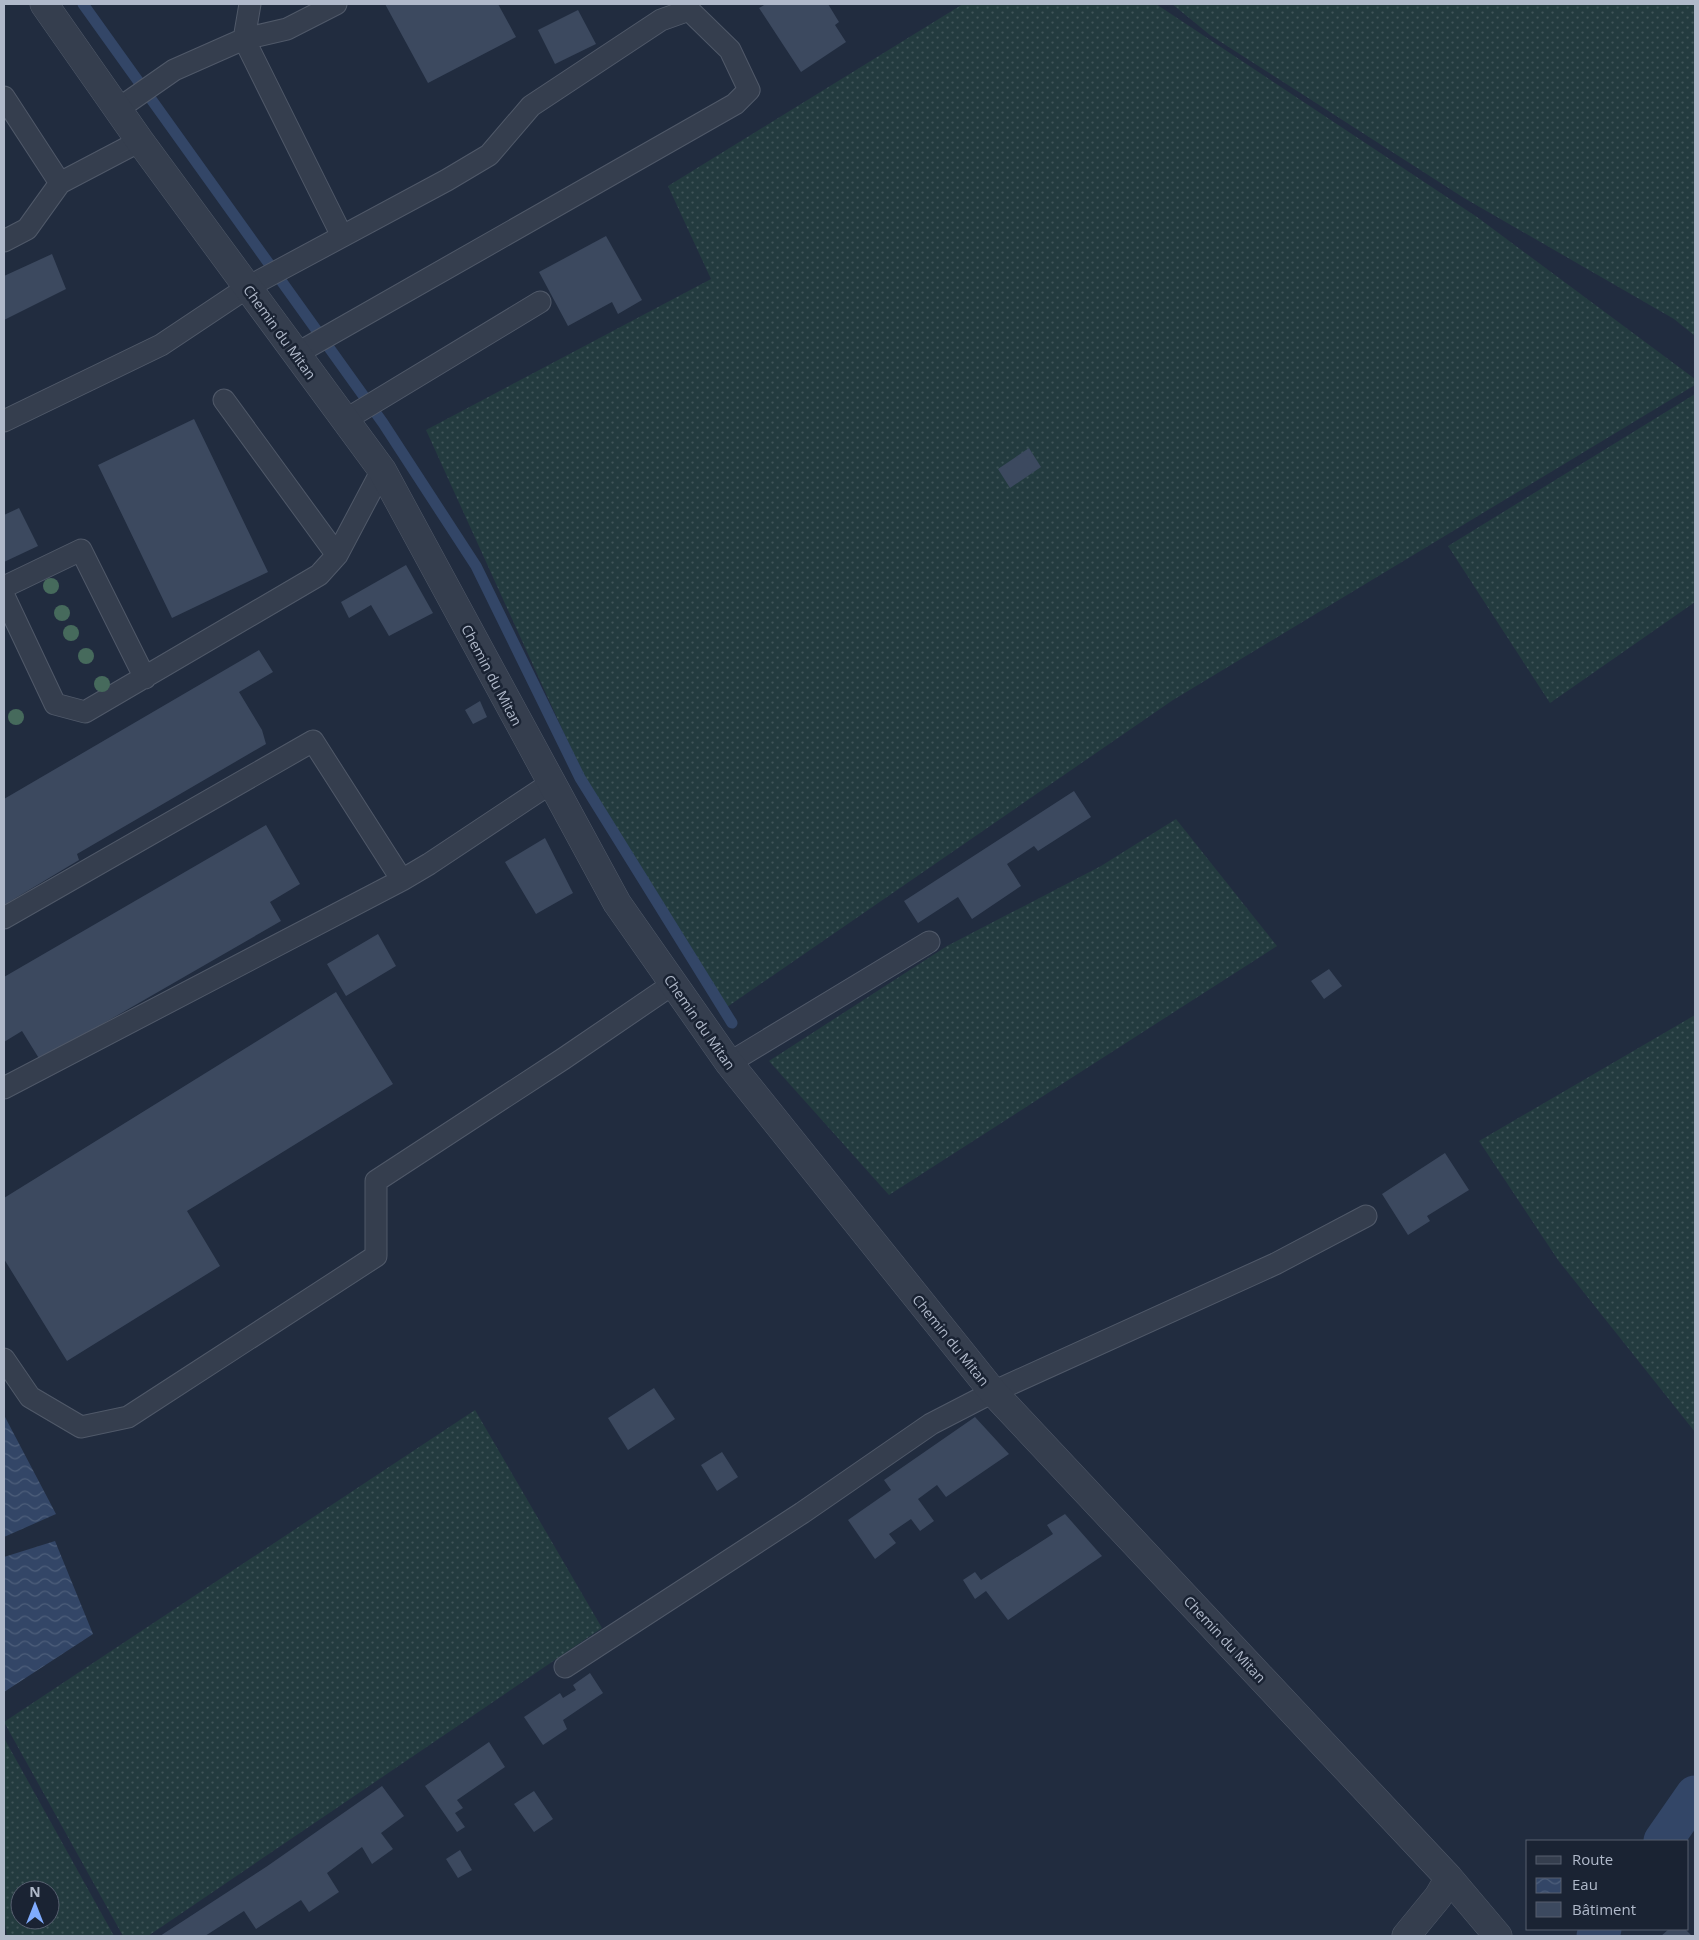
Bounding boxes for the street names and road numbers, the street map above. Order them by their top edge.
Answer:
street label: Chemin du Mitan [239,281,321,383]
street label: Chemin du Mitan [457,621,527,729]
street label: Chemin du Mitan [660,971,740,1073]
street label: Chemin du Mitan [908,1290,994,1390]
street label: Chemin du Mitan [1180,1591,1270,1687]

